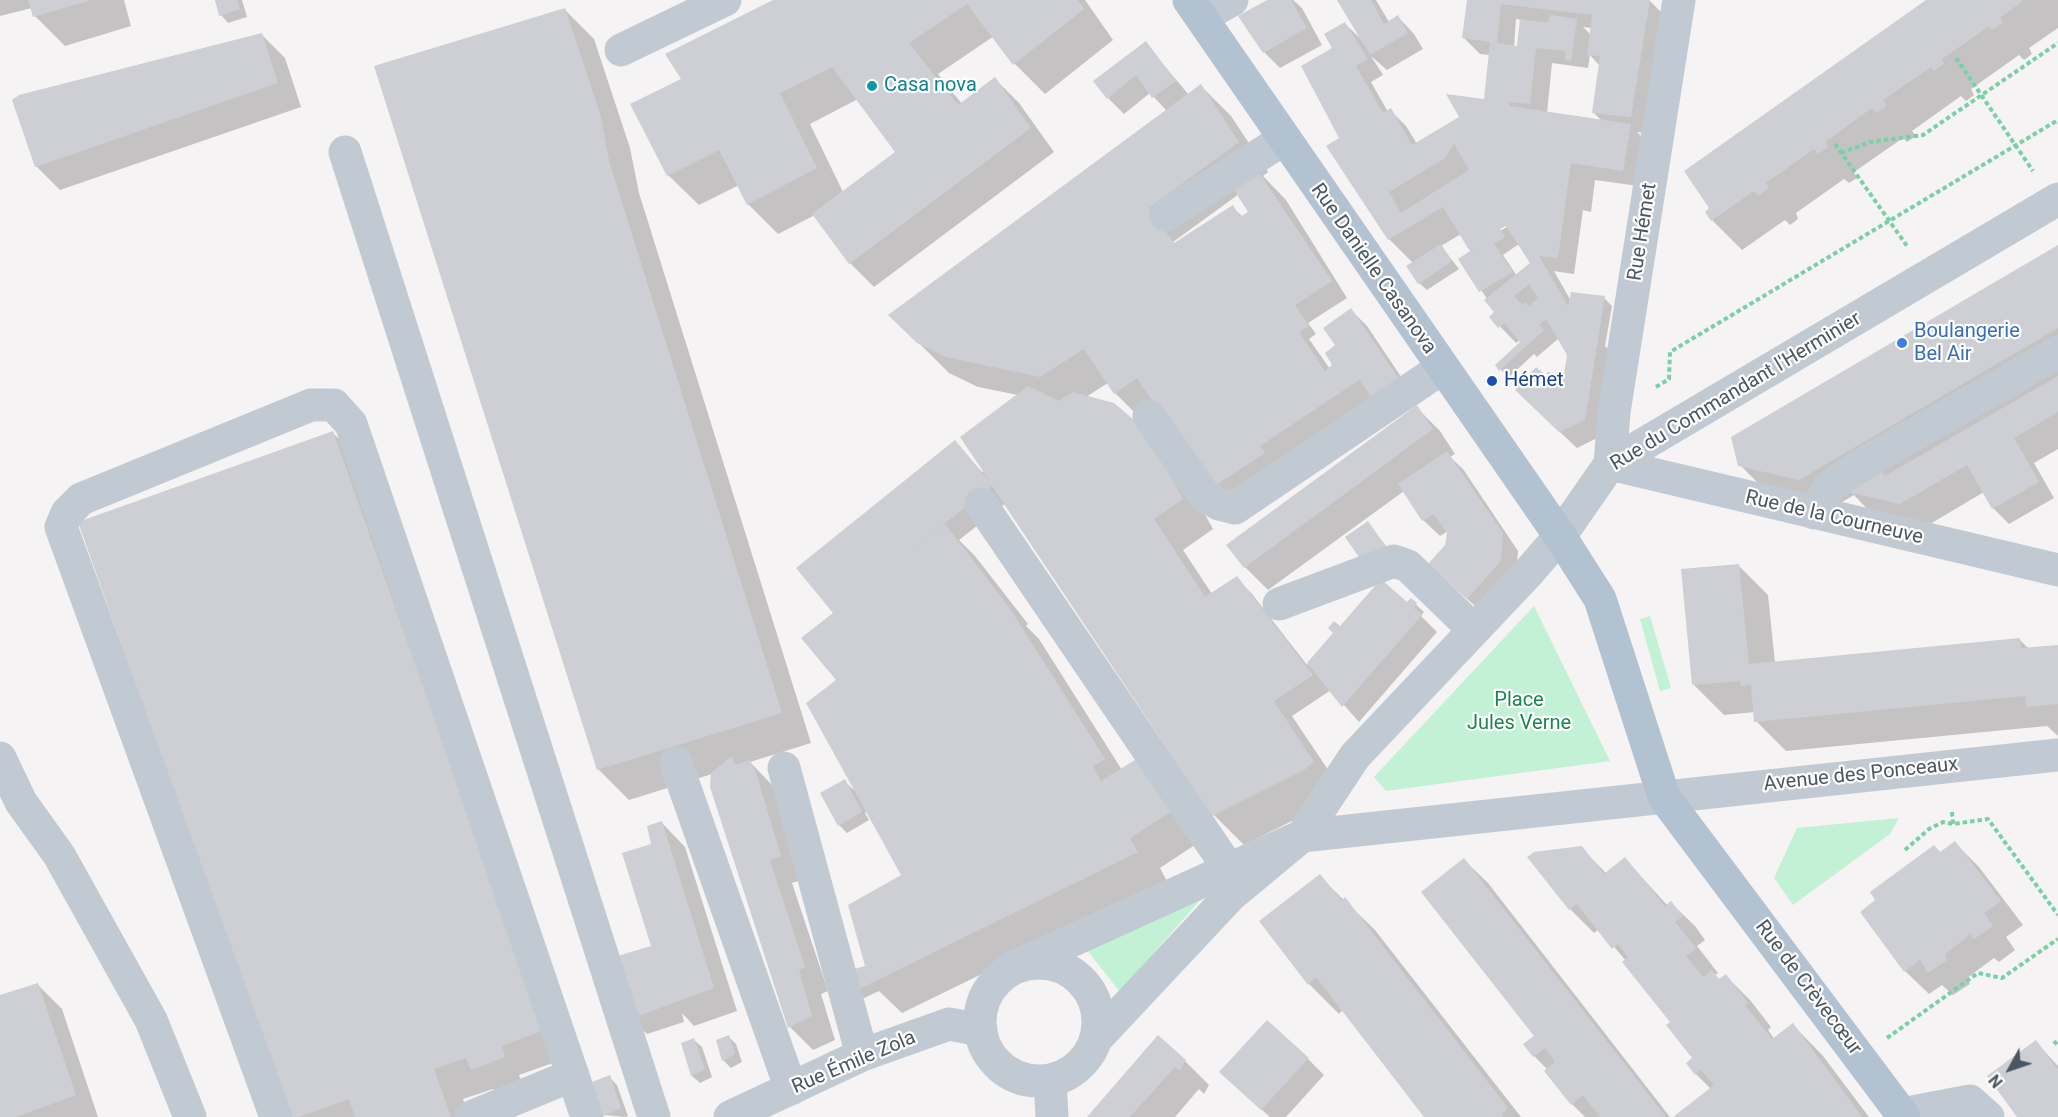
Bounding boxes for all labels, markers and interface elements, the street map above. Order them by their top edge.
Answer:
place label: Casa nova [884,74,977,98]
marker: Casa nova [865,79,879,93]
street label: Rue Danielle Casanova [1305,179,1441,359]
street label: Rue Hémet [1623,181,1663,283]
street label: Rue du Commandant l'Herminier [1606,308,1866,476]
place label: Boulangerie Bel Air [1914,320,2020,367]
marker: Boulangerie Bel Air [1895,336,1909,350]
place label: Hémet [1504,369,1564,393]
marker: Hémet [1485,374,1499,388]
street label: Rue de la Courneuve [1743,486,1925,550]
park label: Place Jules Verne [1467,689,1571,736]
street label: Avenue des Ponceaux [1763,753,1959,797]
street label: Rue de Crèvecœur [1750,916,1866,1060]
street label: Rue Émile Zola [789,1026,919,1100]
north arrow [1980,1039,2040,1099]
text: N [1985,1070,2007,1091]

